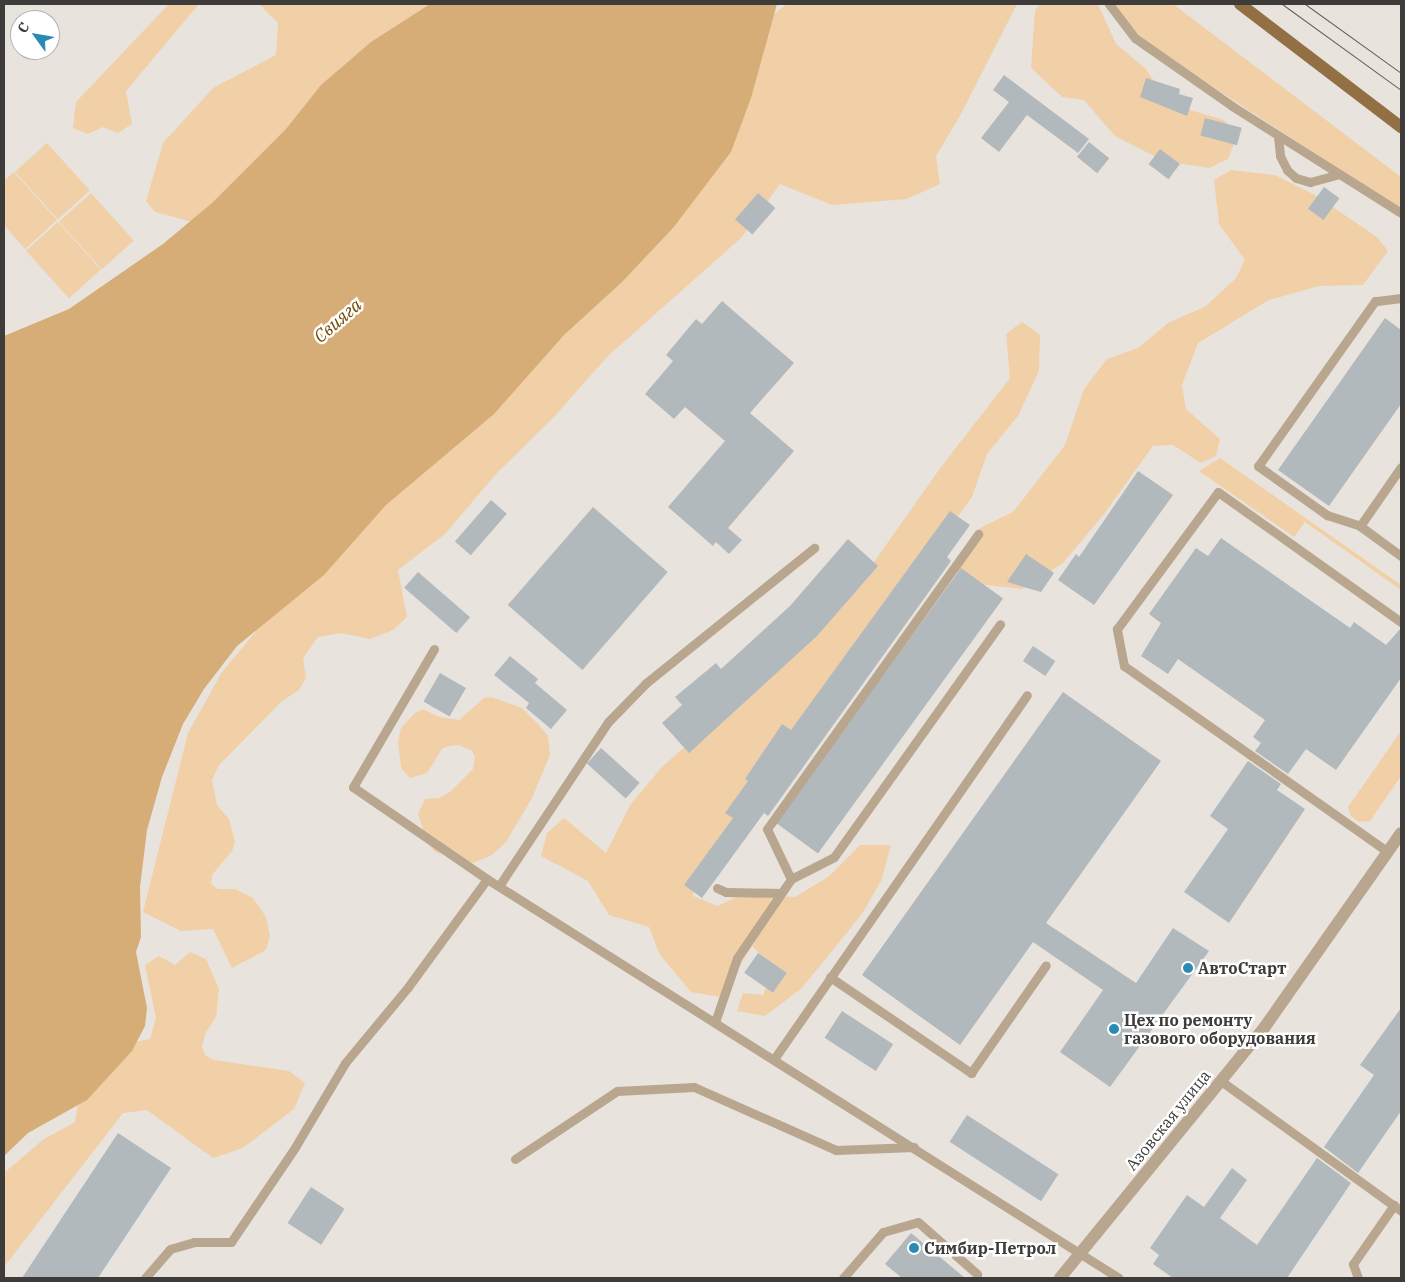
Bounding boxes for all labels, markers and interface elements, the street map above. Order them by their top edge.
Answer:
north arrow [10,10,60,60]
text: С [13,19,33,36]
water label: Свияга [310,294,366,348]
place label: АвтоСтарт [1198,958,1287,978]
marker: АвтоСтарт [1182,962,1194,974]
place label: Цех по ремонту газового оборудования [1124,1010,1316,1048]
marker: Цех по ремонту газового оборудования [1108,1023,1120,1035]
street label: Азовская улица [1122,1066,1214,1174]
place label: Симбир-Петрол [924,1238,1056,1258]
marker: Симбир-Петрол [908,1242,920,1254]

